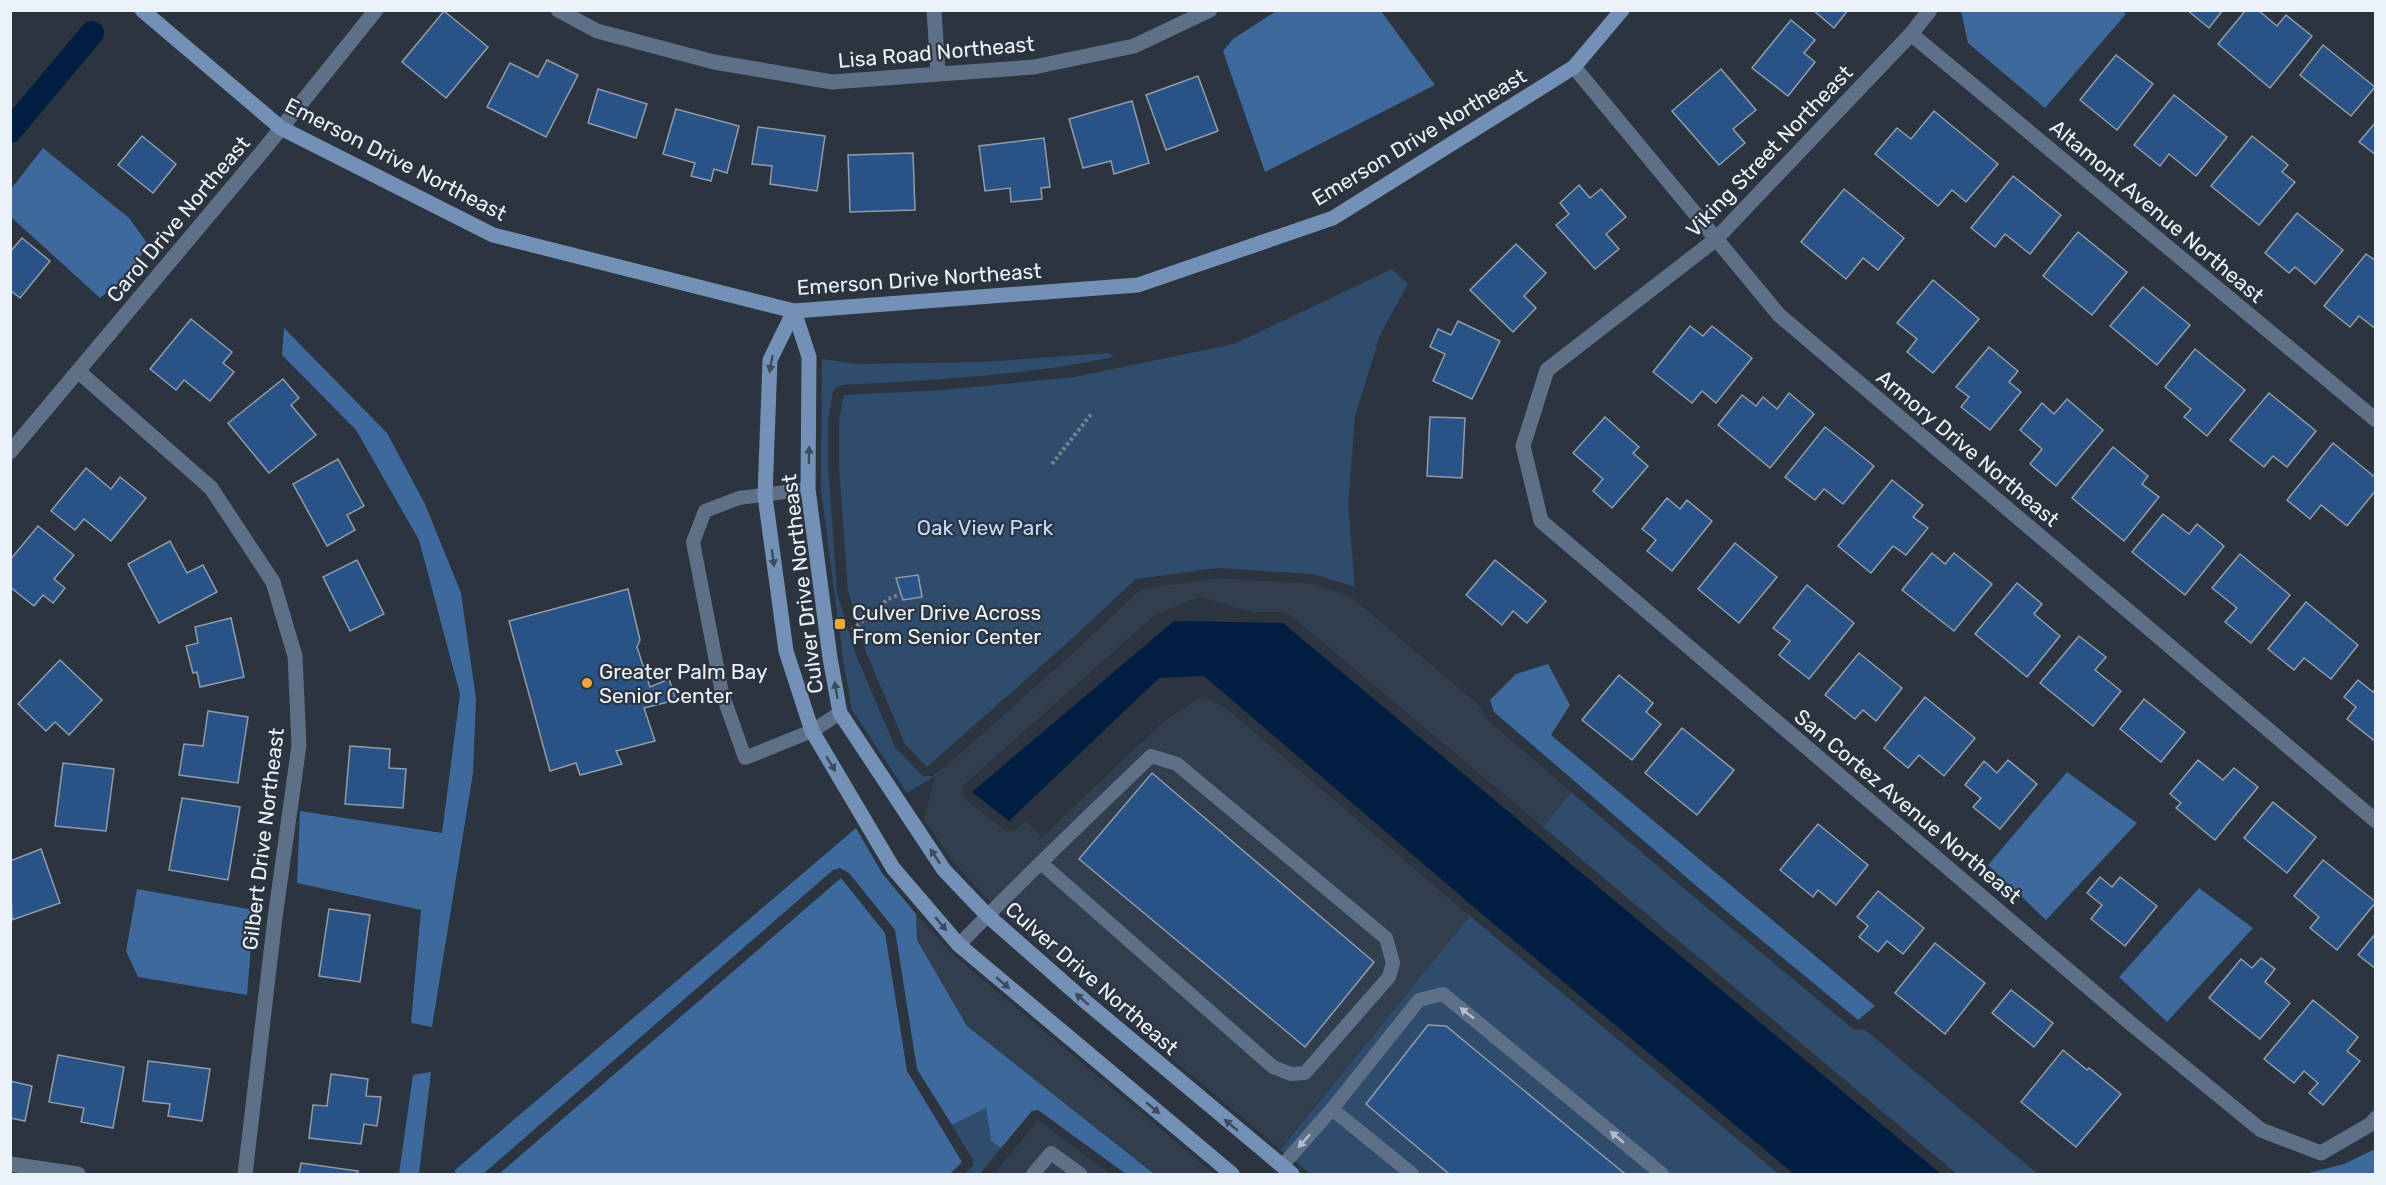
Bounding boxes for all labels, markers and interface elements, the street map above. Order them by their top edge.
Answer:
street label: Lisa Road Northeast [837,31,1035,73]
street label: Viking Street Northeast [1681,60,1857,242]
street label: Emerson Drive Northeast [1307,63,1531,211]
street label: Emerson Drive Northeast [281,92,511,226]
street label: Altamont Avenue Northeast [2045,114,2269,308]
street label: Carol Drive Northeast [101,131,255,307]
street label: Emerson Drive Northeast [796,258,1042,300]
one-way arrow [766,355,775,374]
street label: Armory Drive Northeast [1872,364,2064,532]
one-way arrow [804,445,813,464]
street label: Culver Drive Northeast [776,473,828,695]
park label: Oak View Park [917,515,1053,540]
one-way arrow [769,549,778,568]
place label: Culver Drive Across From Senior Center [852,600,1041,649]
marker: Culver Drive Across From Senior Center [833,617,847,631]
place label: Greater Palm Bay Senior Center [599,659,768,708]
marker: Greater Palm Bay Senior Center [580,676,594,690]
one-way arrow [831,680,840,699]
street label: San Cortez Avenue Northeast [1790,704,2026,908]
street label: Gilbert Drive Northeast [237,726,289,952]
one-way arrow [826,756,837,772]
one-way arrow [929,848,941,864]
street label: Culver Drive Northeast [1000,896,1184,1060]
one-way arrow [934,916,947,931]
one-way arrow [995,976,1010,989]
one-way arrow [1075,993,1090,1006]
one-way arrow [1459,1006,1475,1019]
one-way arrow [1145,1102,1161,1115]
one-way arrow [1223,1118,1239,1131]
one-way arrow [1610,1131,1625,1144]
one-way arrow [1297,1133,1311,1148]

